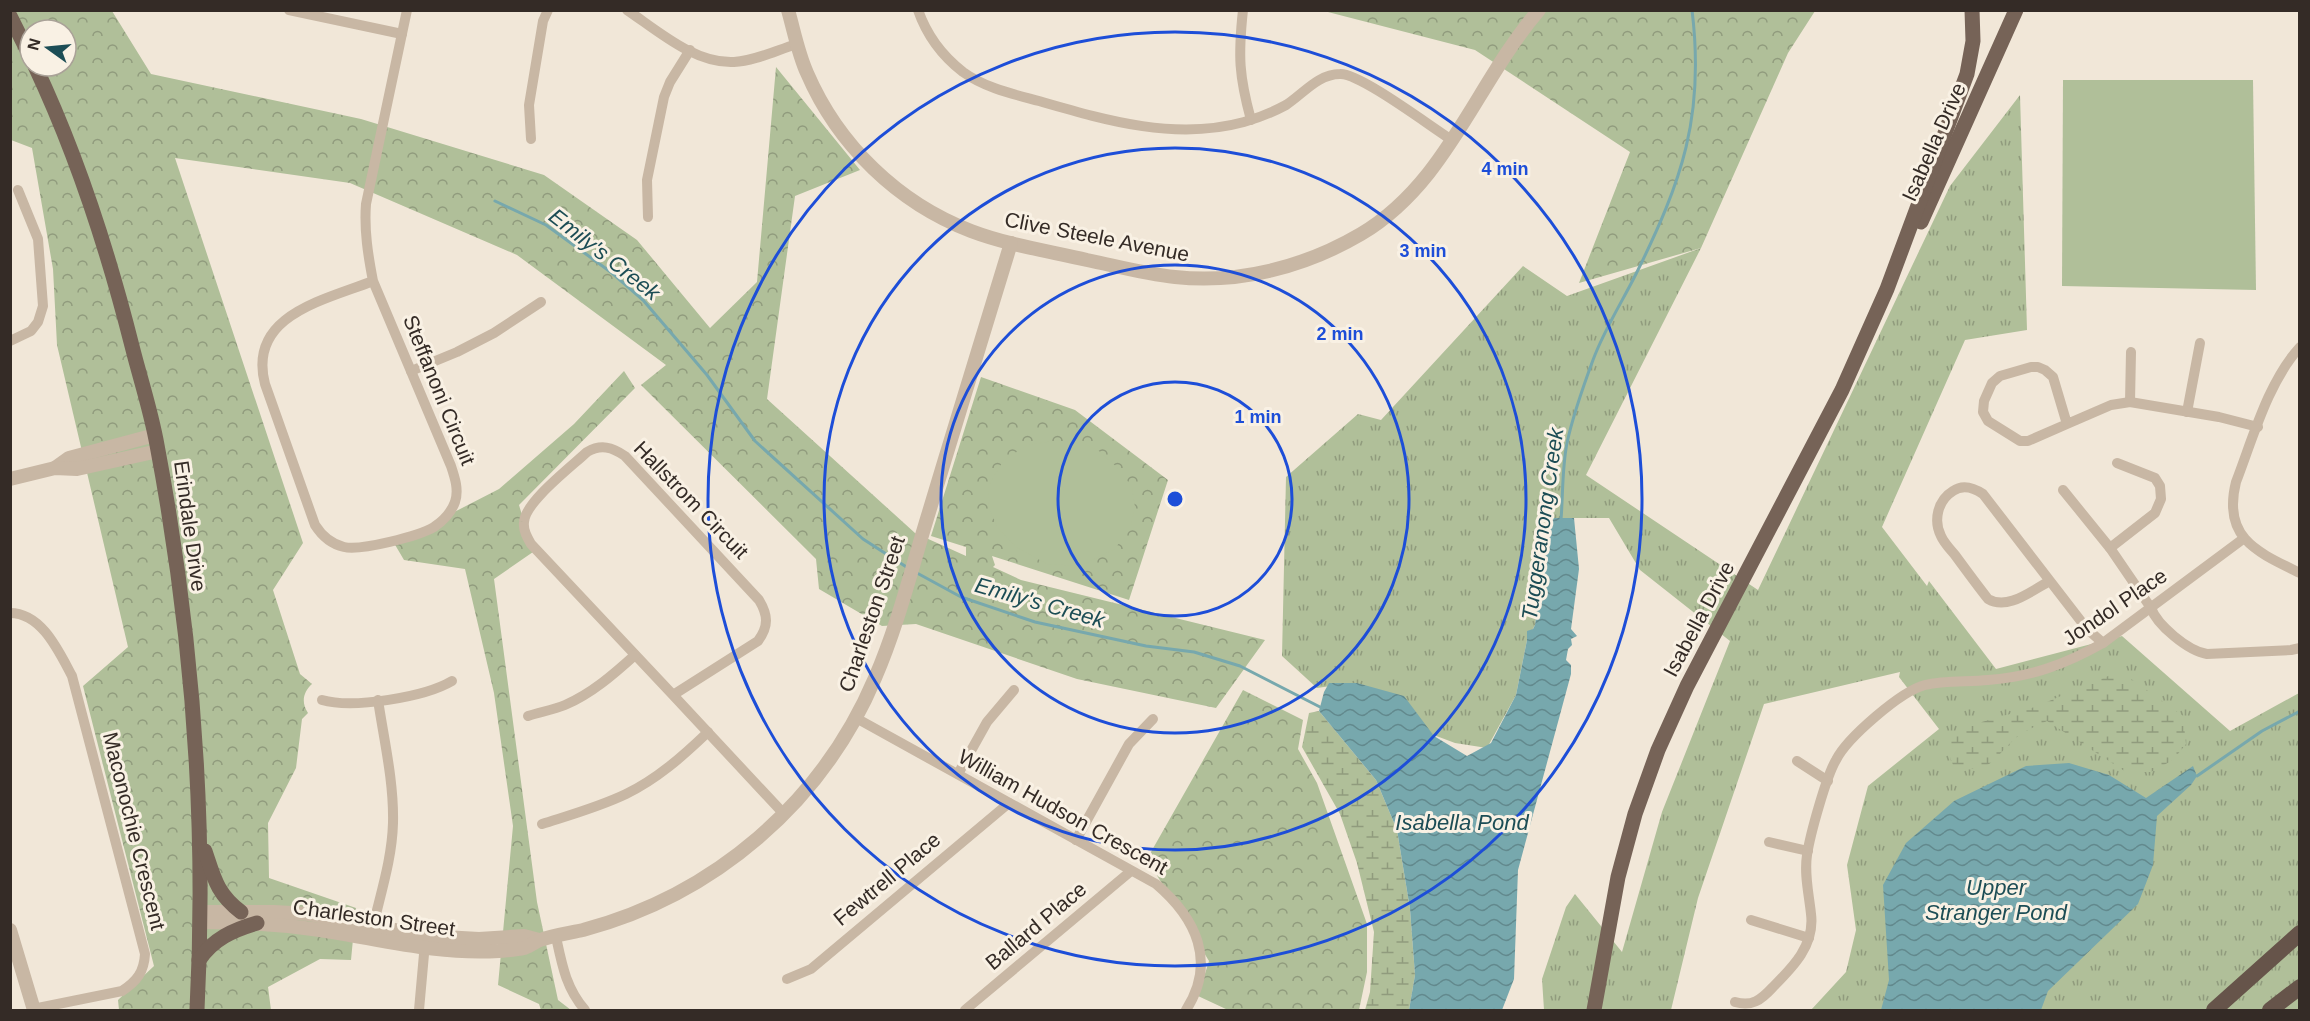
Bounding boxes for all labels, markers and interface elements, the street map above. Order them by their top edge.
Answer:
north arrow [18,18,78,78]
text: N [24,36,44,52]
street label: Isabella Drive [1897,79,1970,205]
text: 4 min [1481,159,1529,179]
water label: Emily's Creek [544,203,666,306]
street label: Clive Steele Avenue [1003,207,1191,266]
text: 3 min [1399,241,1447,261]
street label: Steffanoni Circuit [399,312,480,468]
text: 2 min [1316,324,1364,344]
text: 1 min [1234,407,1282,427]
water label: Tuggeranong Creek [1517,425,1569,622]
street label: Hallstrom Circuit [630,436,753,563]
street label: Erindale Drive [170,459,211,593]
centre of rings [1165,489,1185,509]
street label: Charleston Street [834,533,909,695]
street label: Isabella Drive [1659,557,1739,680]
street label: Jondol Place [2058,563,2171,650]
water label: Emily's Creek [972,572,1109,633]
street label: Maconochie Crescent [99,730,170,932]
street label: William Hudson Crescent [955,744,1172,879]
water label: Isabella Pond [1395,810,1529,835]
street label: Fewtrell Place [829,827,945,930]
water label: Upper Stranger Pond [1925,875,2068,925]
street label: Ballard Place [981,877,1090,974]
street label: Charleston Street [292,895,457,940]

